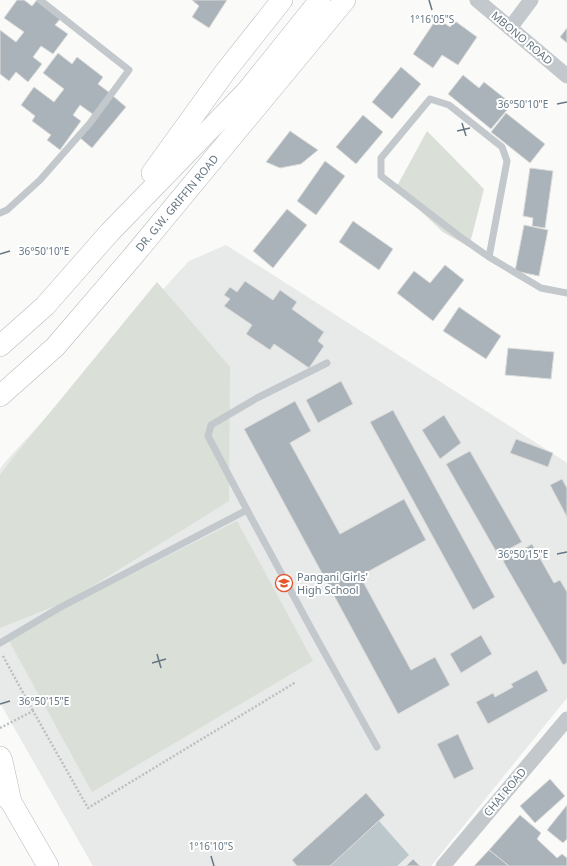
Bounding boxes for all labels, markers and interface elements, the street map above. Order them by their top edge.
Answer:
street label: MBONO ROAD [488,8,556,68]
text: 1°16'05"S [410,12,455,26]
text: 36°50'10"E [498,97,548,111]
street label: DR. G.W. GRIFFIN ROAD [132,151,221,254]
text: 36°50'10"E [19,244,69,258]
text: 36°50'15"E [498,547,548,561]
place label: Pangani Girls' High School [297,569,368,597]
school or university icon: Pangani Girls' High School [274,573,294,593]
text: 36°50'15"E [19,694,69,708]
street label: CHAI ROAD [480,764,529,819]
text: 1°16'10"S [189,839,234,853]

